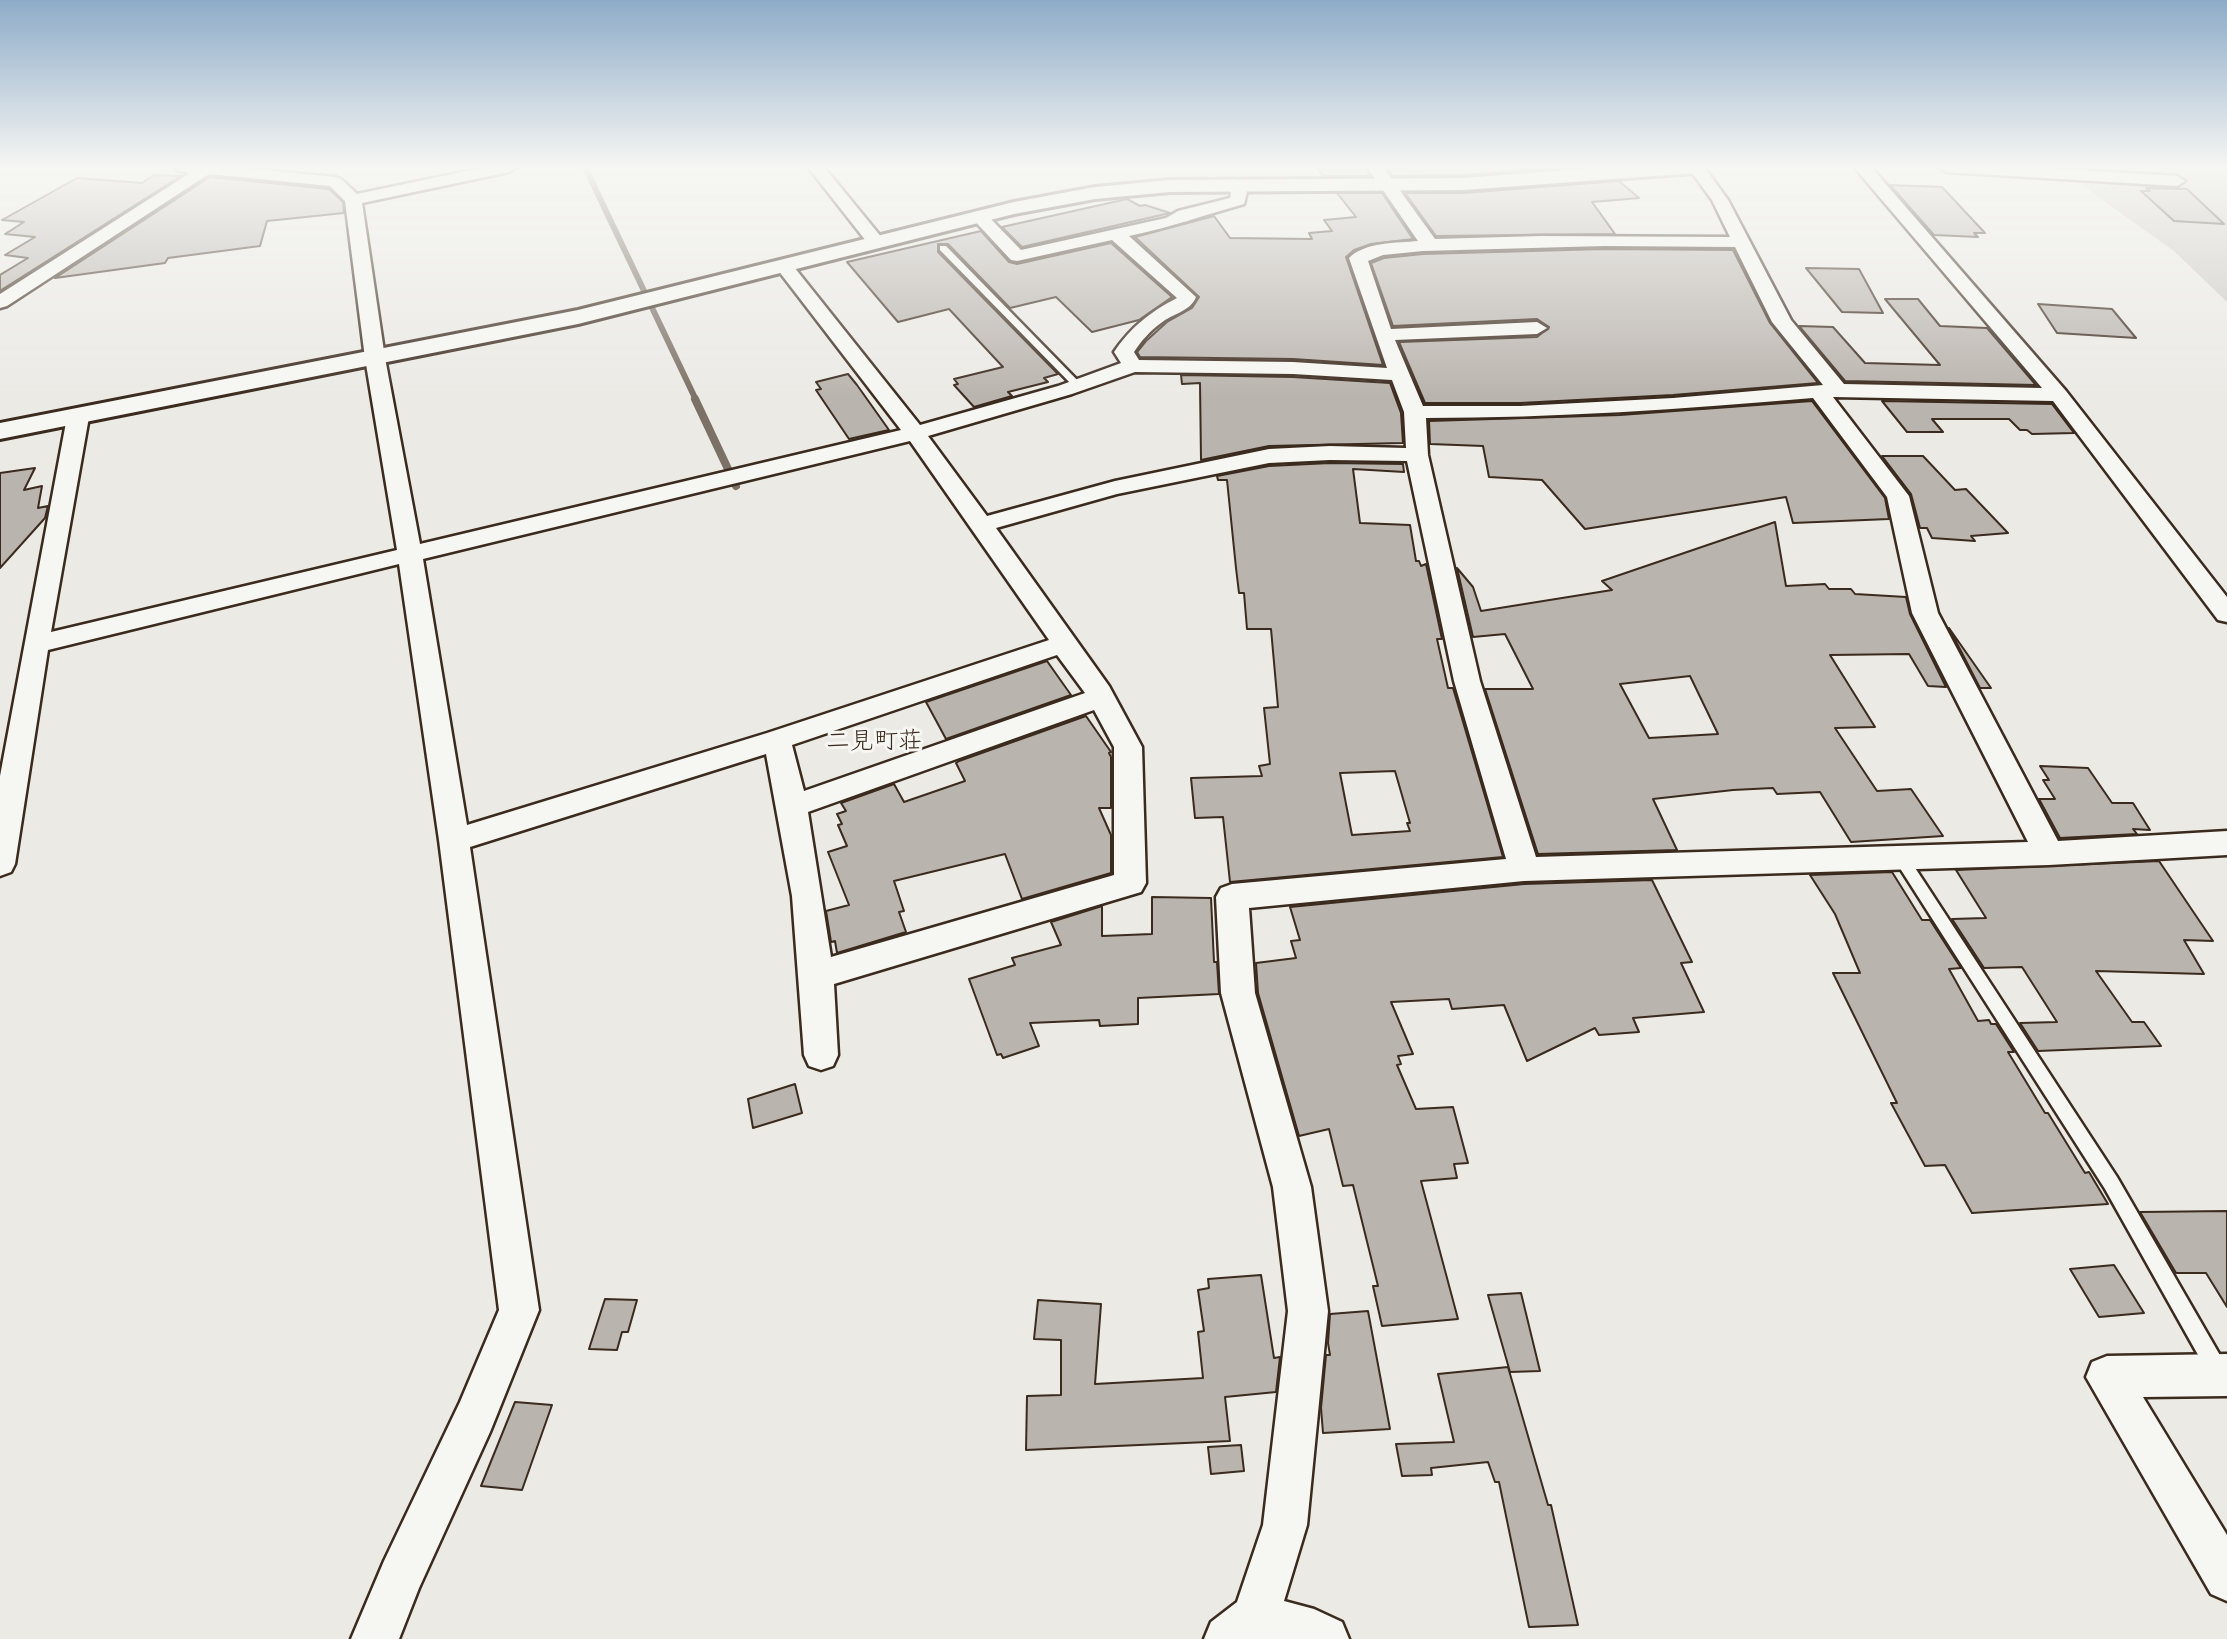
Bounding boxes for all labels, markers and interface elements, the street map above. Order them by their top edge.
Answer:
district label: 二見町荘 [826,730,922,758]

